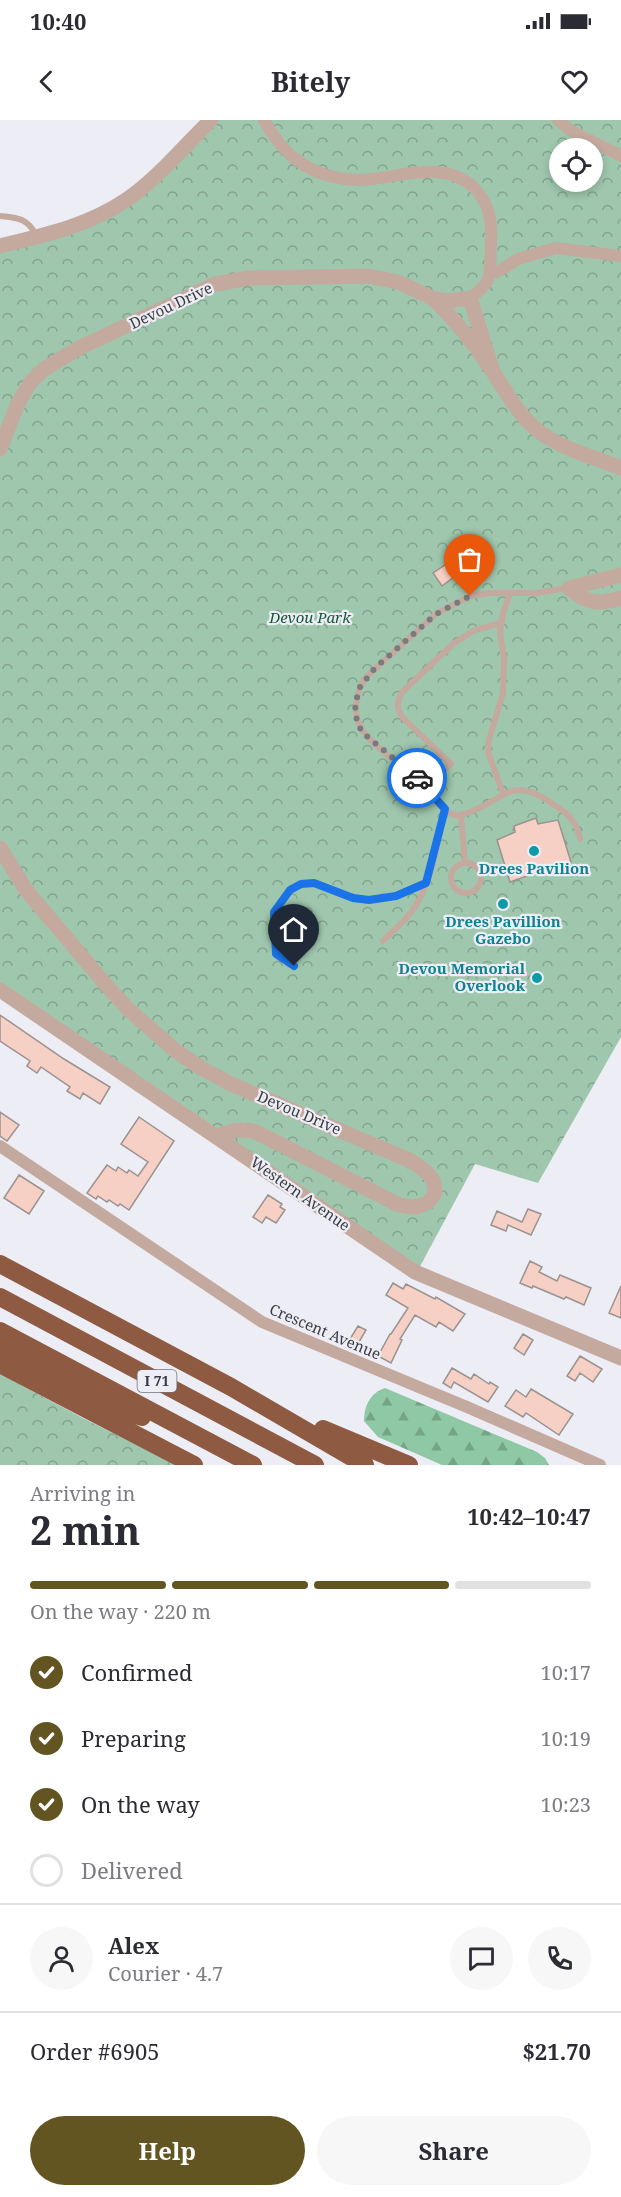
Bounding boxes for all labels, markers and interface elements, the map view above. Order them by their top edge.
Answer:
text: 10:40 [30,6,86,36]
text: Bitely [271,63,350,100]
icon: back [30,65,63,98]
icon: heart [558,65,591,98]
map controls [549,138,603,192]
button: locate [549,138,603,192]
street label: Devou Drive [126,277,215,333]
pin [444,534,495,596]
icon: bag [453,543,486,576]
park label: Devou Park [268,607,351,627]
courier [387,748,447,808]
icon: car [401,762,434,795]
marker: Drees Pavilion [527,844,541,858]
place label: Drees Pavilion [479,858,589,878]
marker: Drees Pavillion Gazebo [496,897,510,911]
pin [268,904,319,966]
place label: Drees Pavillion Gazebo [445,911,561,948]
icon: home [277,913,310,946]
place label: Devou Memorial Overlook [398,958,526,995]
marker: Devou Memorial Overlook [530,971,544,985]
street label: Devou Drive [254,1085,344,1139]
street label: Western Avenue [247,1151,354,1235]
street label: Crescent Avenue [267,1299,384,1364]
road number: I 71 [138,1370,176,1392]
text: Arriving in [30,1480,135,1507]
text: 10:42–10:47 [467,1501,591,1531]
text: 2 min [30,1503,140,1556]
text: On the way · 220 m [30,1598,211,1625]
icon: check [30,1656,63,1689]
text: Confirmed [81,1657,192,1687]
text: 10:17 [541,1659,591,1686]
icon: check [30,1722,63,1755]
text: Preparing [81,1723,186,1753]
text: 10:19 [541,1725,591,1752]
icon: check [30,1788,63,1821]
text: On the way [81,1789,200,1819]
text: 10:23 [541,1791,591,1818]
text: Delivered [81,1855,183,1885]
button: person [30,1927,93,1990]
button: chat [450,1927,513,1990]
button: phone [528,1927,591,1990]
text: Alex [108,1930,159,1960]
text: Courier · 4.7 [108,1960,223,1987]
text: Order #6905 [30,2036,160,2066]
text: $21.70 [522,2036,591,2066]
button: Help [30,2116,305,2185]
button: Share [317,2116,591,2185]

